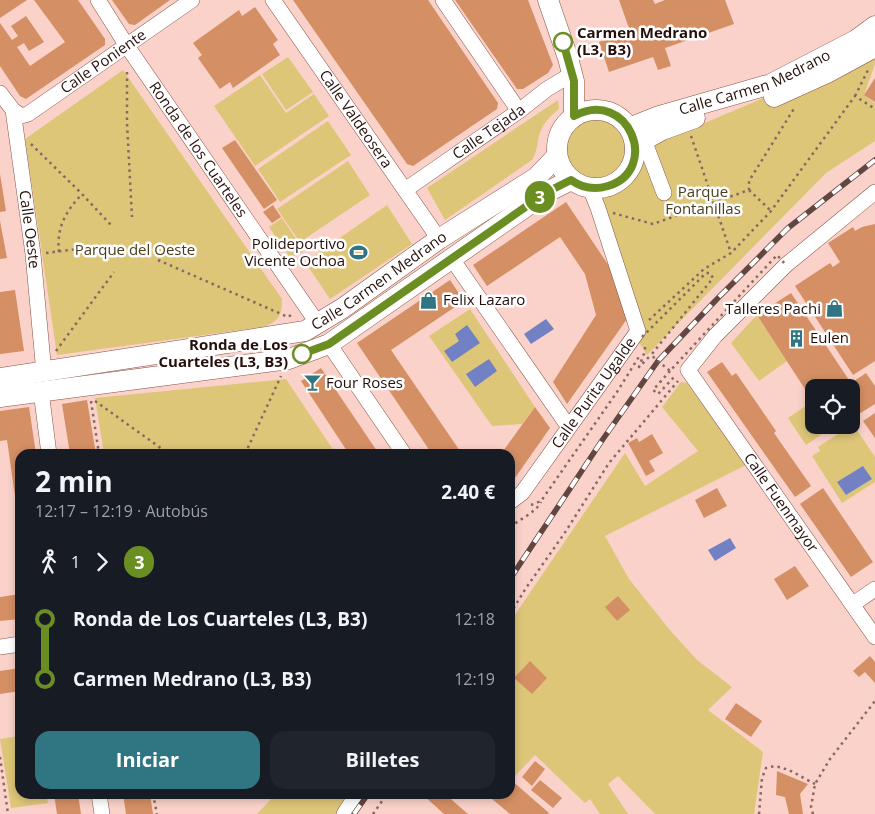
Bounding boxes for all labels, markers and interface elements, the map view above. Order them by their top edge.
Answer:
place label: Carmen Medrano (L3, B3) [577,22,707,59]
street label: Calle Poniente [56,24,150,98]
marker: Carmen Medrano (L3, B3) [553,32,573,52]
street label: Calle Carmen Medrano [676,44,833,119]
street label: Calle Valdeosera [315,65,398,172]
street label: Ronda de los Cuarteles [145,77,253,221]
street label: Calle Tejada [448,99,529,163]
line badge: 3 [524,181,556,213]
park label: Parque Fontanillas [665,181,741,218]
text: 3 [535,185,545,209]
street label: Calle Oeste [15,189,45,269]
street label: Calle Carmen Medrano [307,226,450,334]
place label: Polideportivo Vicente Ochoa [244,233,345,270]
park label: Parque del Oeste [75,239,195,259]
sports icon: Polideportivo Vicente Ochoa [349,243,369,263]
place label: Felix Lazaro [443,289,525,309]
shop icon: Felix Lazaro [419,290,439,310]
place label: Talleres Pachi [725,298,821,318]
shop icon: Talleres Pachi [825,299,845,319]
place label: Eulen [810,327,849,347]
building icon: Eulen [786,328,806,348]
street label: Calle Purita Ugalde [546,333,639,452]
place label: Ronda de Los Cuarteles (L3, B3) [159,334,288,371]
marker: Ronda de Los Cuarteles (L3, B3) [292,344,312,364]
place label: Four Roses [326,372,403,392]
bar icon: Four Roses [302,373,322,393]
map controls [805,379,860,434]
button: locate [805,379,860,434]
street label: Calle Fuenmayor [740,448,824,556]
text: 2 min [35,462,113,500]
text: 2.40 € [441,479,495,505]
text: 12:17 – 12:19 · Autobús [35,500,208,522]
icon: walk [35,548,63,576]
icon: forward [88,548,116,576]
text: 3 [134,550,144,574]
text: 1 [71,551,80,573]
text: Ronda de Los Cuarteles (L3, B3) [73,606,367,632]
text: 12:18 [454,608,495,630]
text: Carmen Medrano (L3, B3) [73,666,311,692]
text: 12:19 [454,668,495,690]
button: Iniciar [35,731,260,789]
button: Billetes [270,731,495,789]

